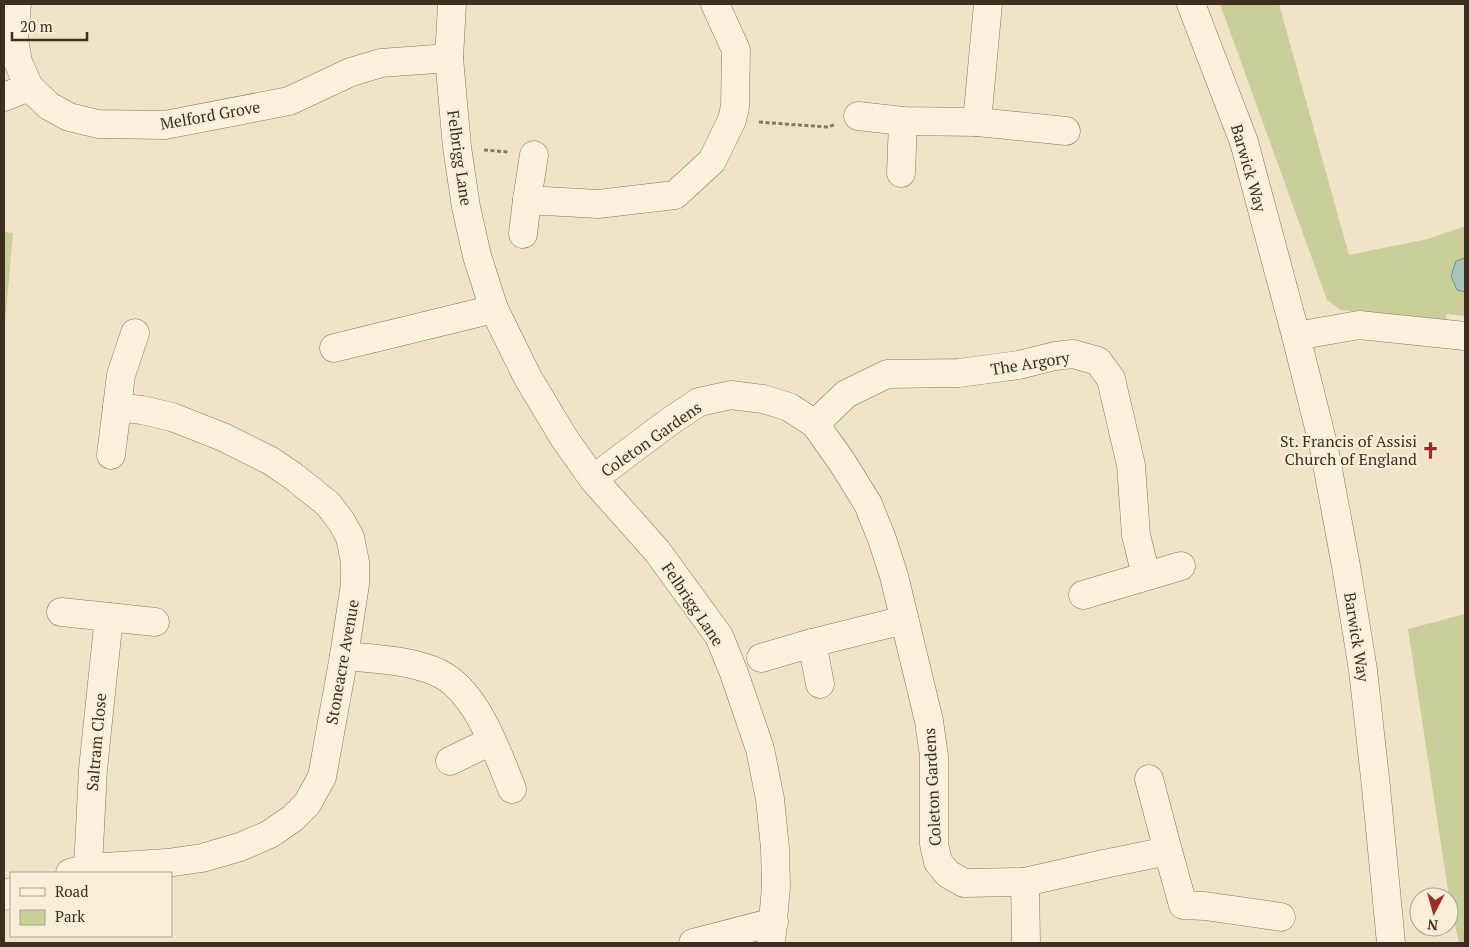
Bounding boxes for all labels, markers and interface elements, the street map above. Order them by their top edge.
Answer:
scale bar [12,10,88,42]
text: 20 m [20,16,53,36]
street label: Melford Grove [158,95,262,135]
street label: Felbrigg Lane [442,109,478,207]
street label: Barwick Way [1226,122,1272,215]
street label: The Argory [989,346,1072,380]
street label: Coleton Gardens [596,396,706,482]
place label: St. Francis of Assisi Church of England [1280,430,1417,470]
church icon: St. Francis of Assisi Church of England [1421,440,1441,460]
street label: Felbrigg Lane [657,558,729,650]
street label: Barwick Way [1339,591,1375,684]
street label: Stoneacre Avenue [320,598,364,726]
street label: Saltram Close [81,692,111,792]
street label: Coleton Gardens [918,727,946,847]
legend [10,872,172,937]
text: Road [55,881,88,901]
north arrow [1409,887,1459,937]
text: Park [55,906,85,926]
text: N [1426,915,1439,935]

